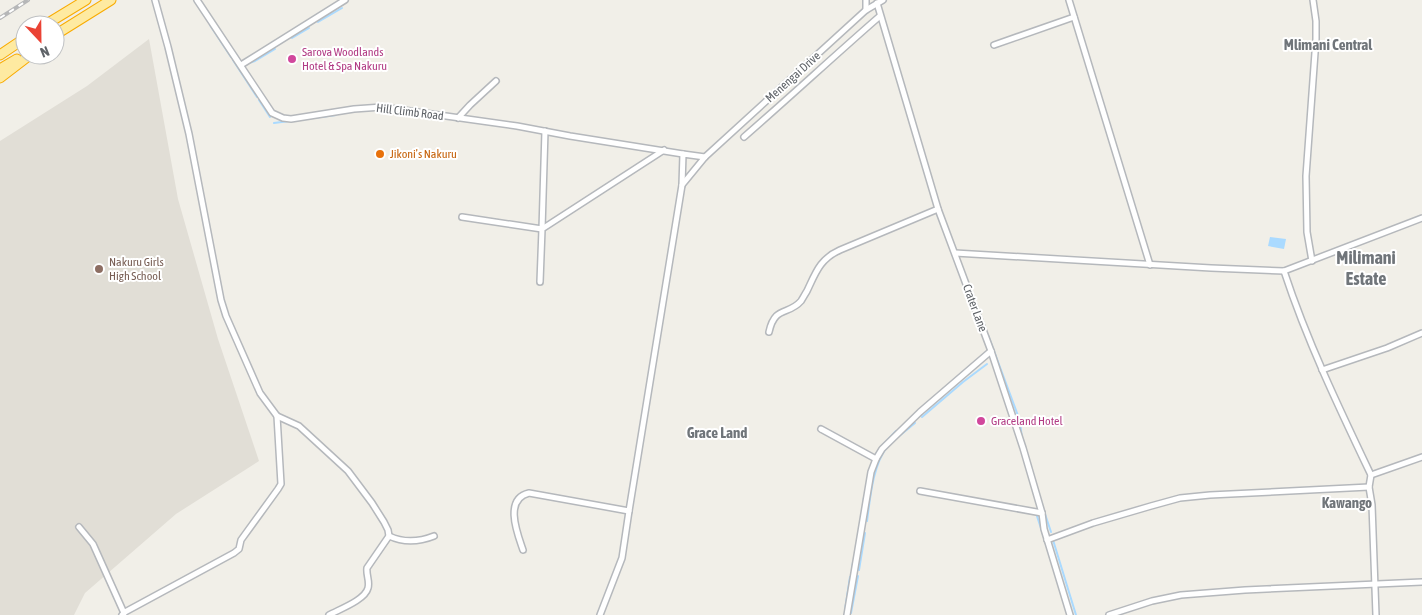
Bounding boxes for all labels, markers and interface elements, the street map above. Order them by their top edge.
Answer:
north arrow [15,15,65,65]
district label: Mlimani Central [1284,36,1373,53]
text: N [38,43,52,61]
place label: Sarova Woodlands Hotel & Spa Nakuru [302,45,387,73]
street label: Menengai Drive [763,49,823,105]
marker: Sarova Woodlands Hotel & Spa Nakuru [286,53,298,65]
street label: Hill Climb Road [375,101,445,123]
place label: Jikoni’s Nakuru [390,147,457,161]
marker: Jikoni’s Nakuru [374,148,386,160]
district label: Milimani Estate [1336,247,1396,289]
place label: Nakuru Girls High School [109,255,164,283]
marker: Nakuru Girls High School [93,263,105,275]
street label: Crater Lane [960,282,990,334]
place label: Graceland Hotel [991,414,1063,428]
marker: Graceland Hotel [975,415,987,427]
district label: Grace Land [687,424,747,441]
district label: Kawango [1322,494,1372,511]

